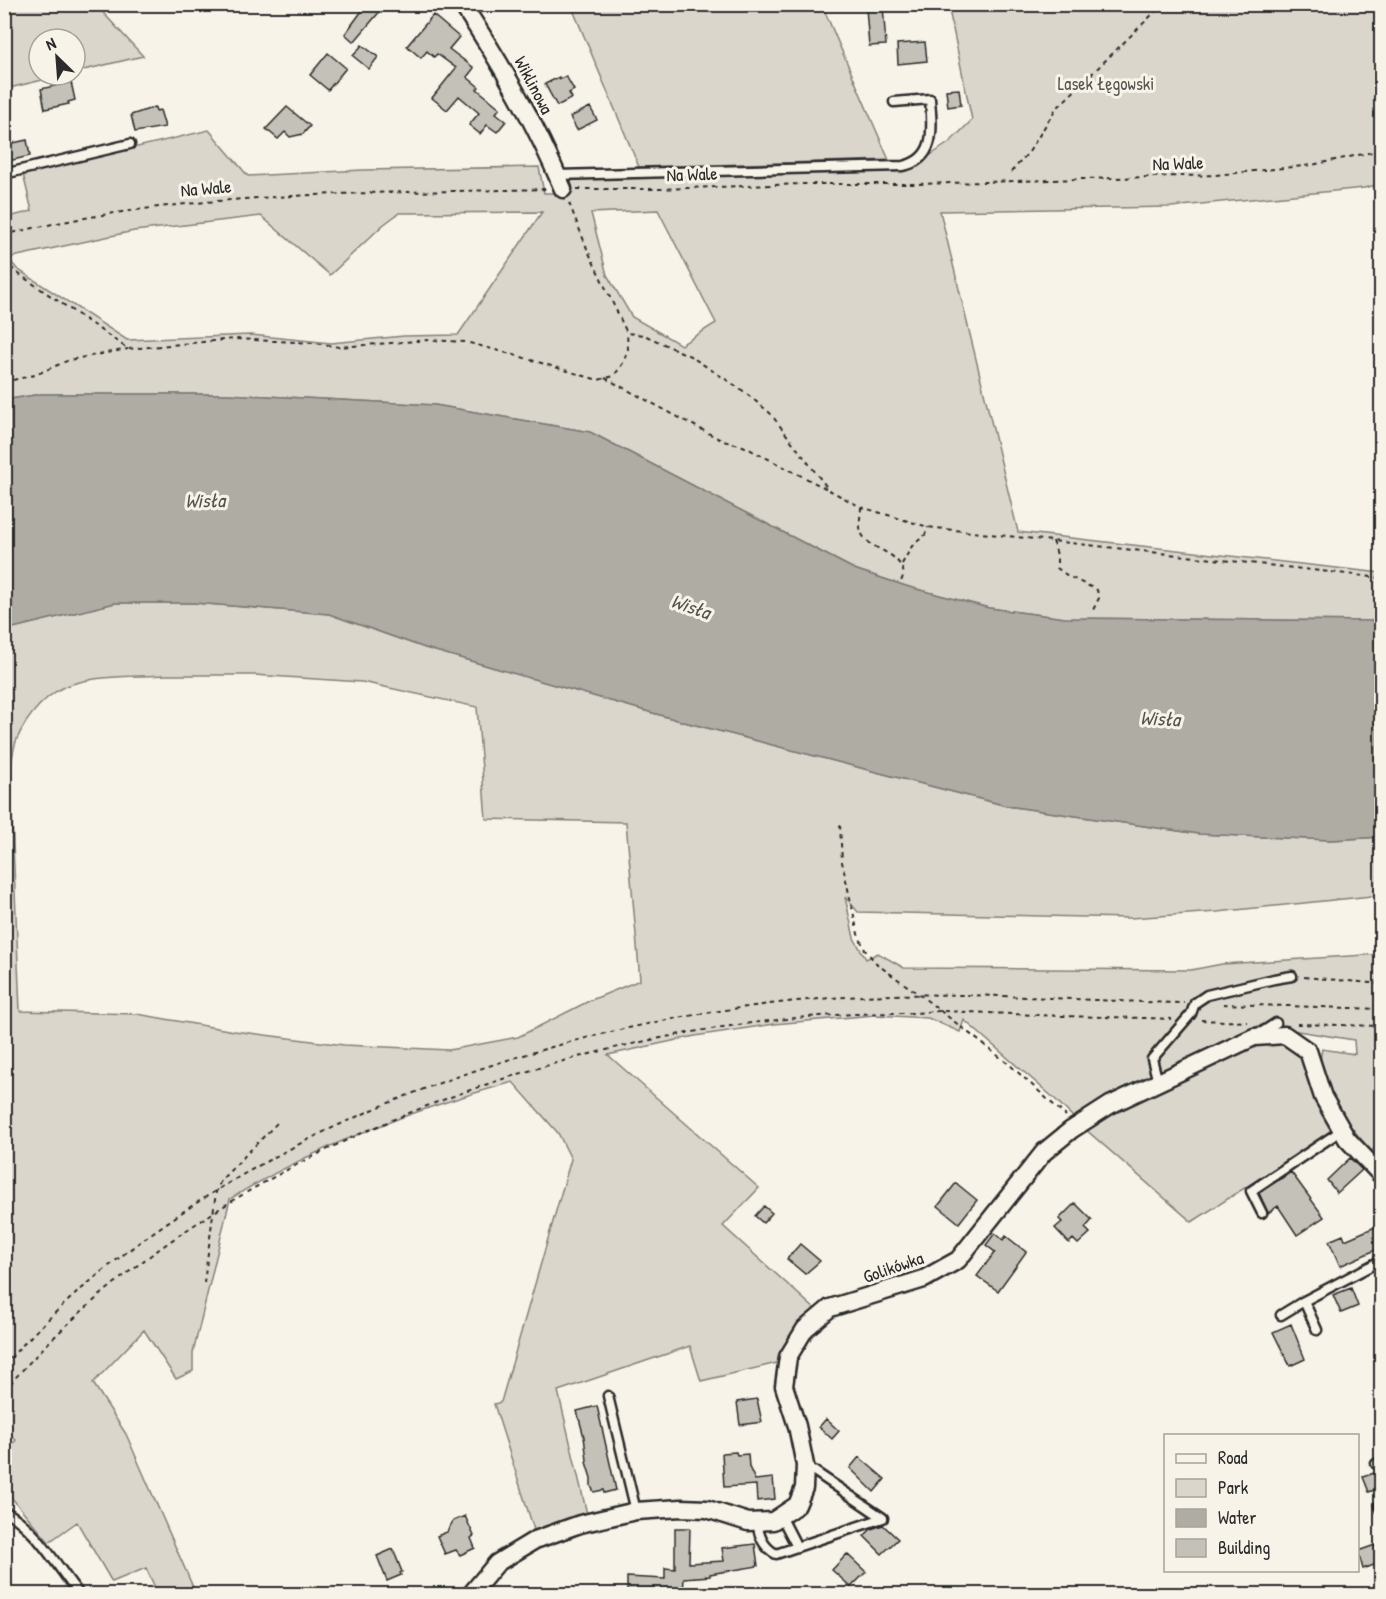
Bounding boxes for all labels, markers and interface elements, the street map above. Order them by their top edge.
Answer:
north arrow [27,27,87,87]
text: N [42,31,60,55]
street label: Wiklinowa [508,52,560,118]
park label: Lasek Łęgowski [1058,71,1154,96]
street label: Na Wale [1152,150,1204,176]
street label: Na Wale [666,161,718,187]
street label: Na Wale [180,173,232,203]
water label: Wisła [185,486,227,514]
water label: Wisła [668,587,716,626]
water label: Wisła [1139,703,1183,733]
street label: Golikówka [859,1245,927,1289]
legend [1164,1434,1359,1572]
text: Road [1218,1445,1248,1470]
text: Park [1218,1475,1249,1500]
text: Water [1218,1505,1256,1530]
text: Building [1218,1535,1270,1560]

